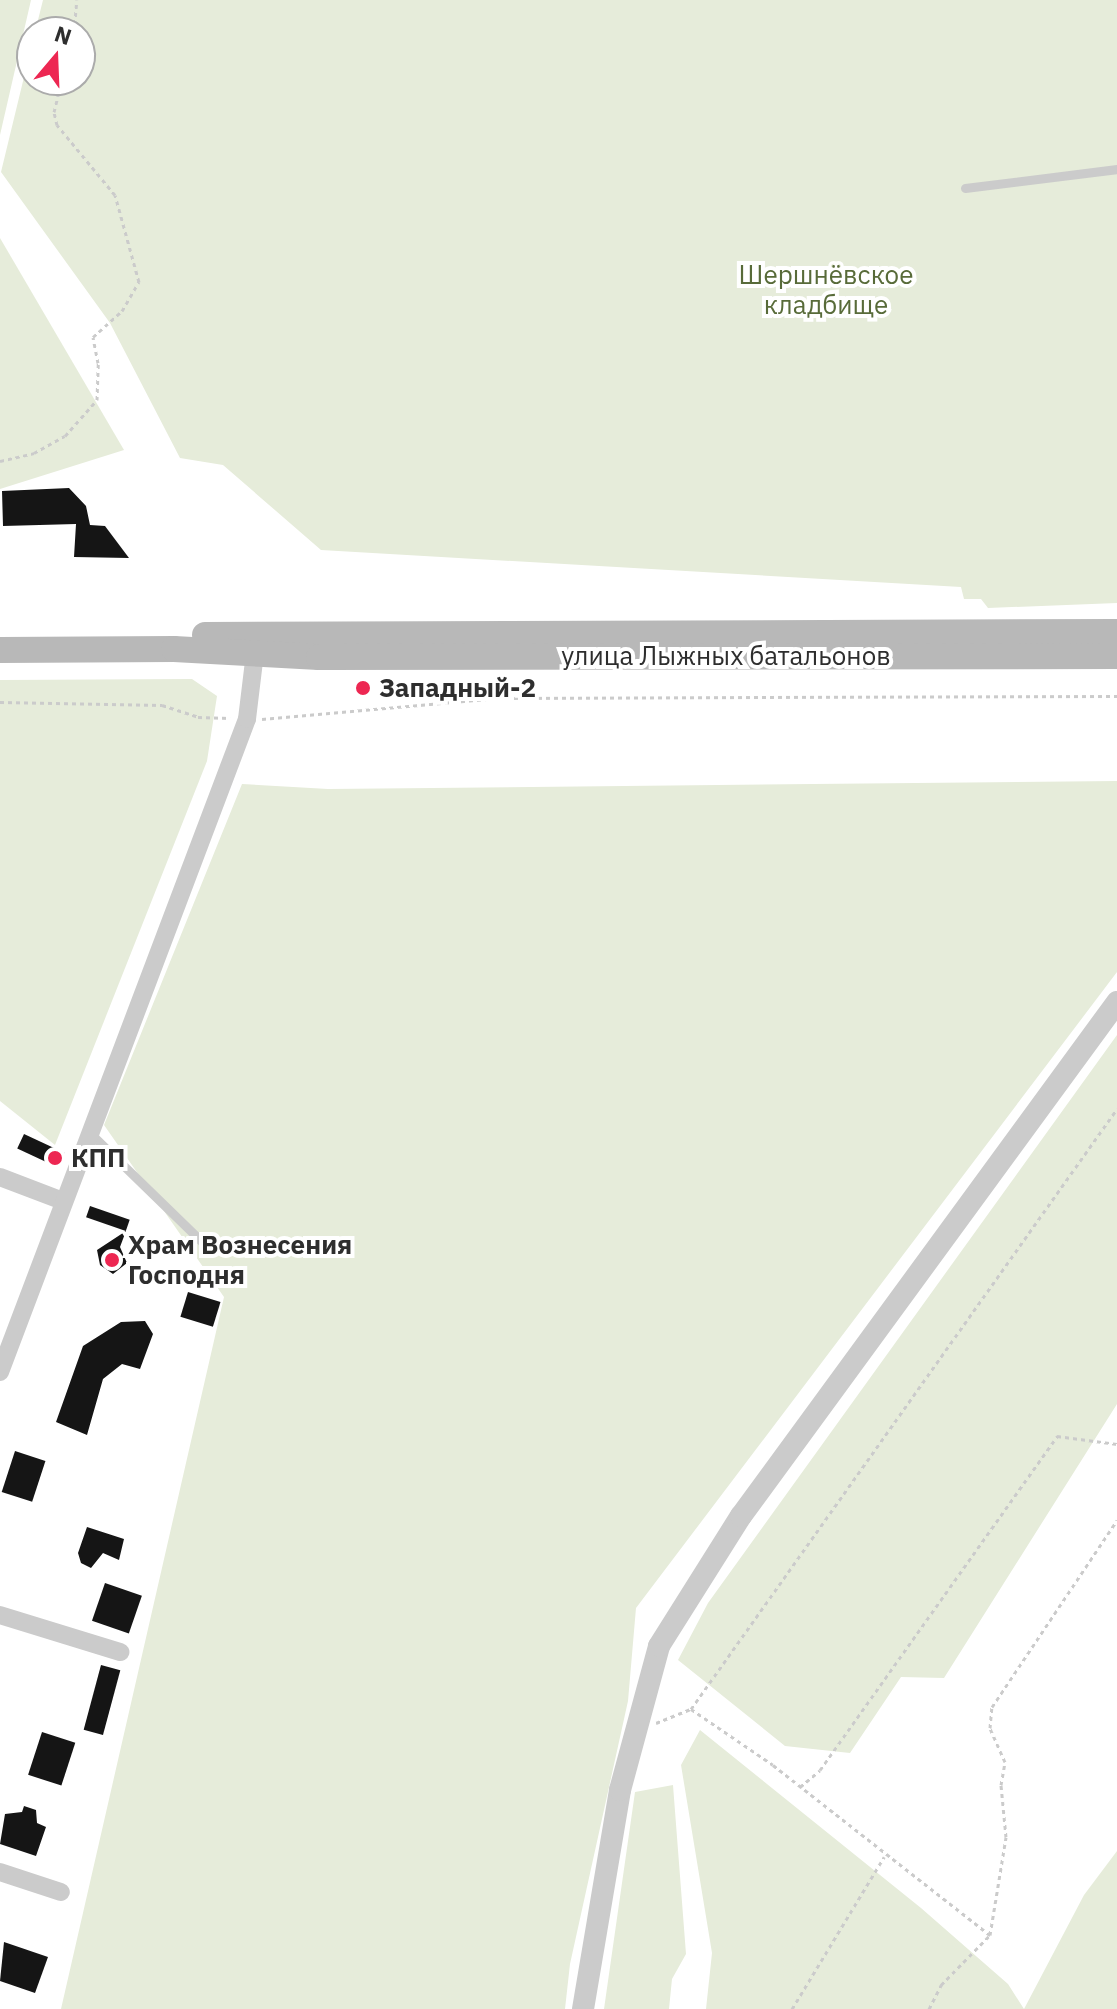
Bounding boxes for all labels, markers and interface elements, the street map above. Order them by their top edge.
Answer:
north arrow [16,16,96,96]
text: N [51,18,76,51]
park label: Шершнёвское кладбище [739,259,913,320]
street label: улица Лыжных батальонов [561,640,891,672]
place label: Западный-2 [379,672,536,704]
marker: Западный-2 [354,679,372,697]
place label: КПП [71,1142,125,1174]
marker: КПП [46,1149,64,1167]
place label: Храм Вознесения Господня [128,1229,352,1290]
marker: Храм Вознесения Господня [103,1251,121,1269]

